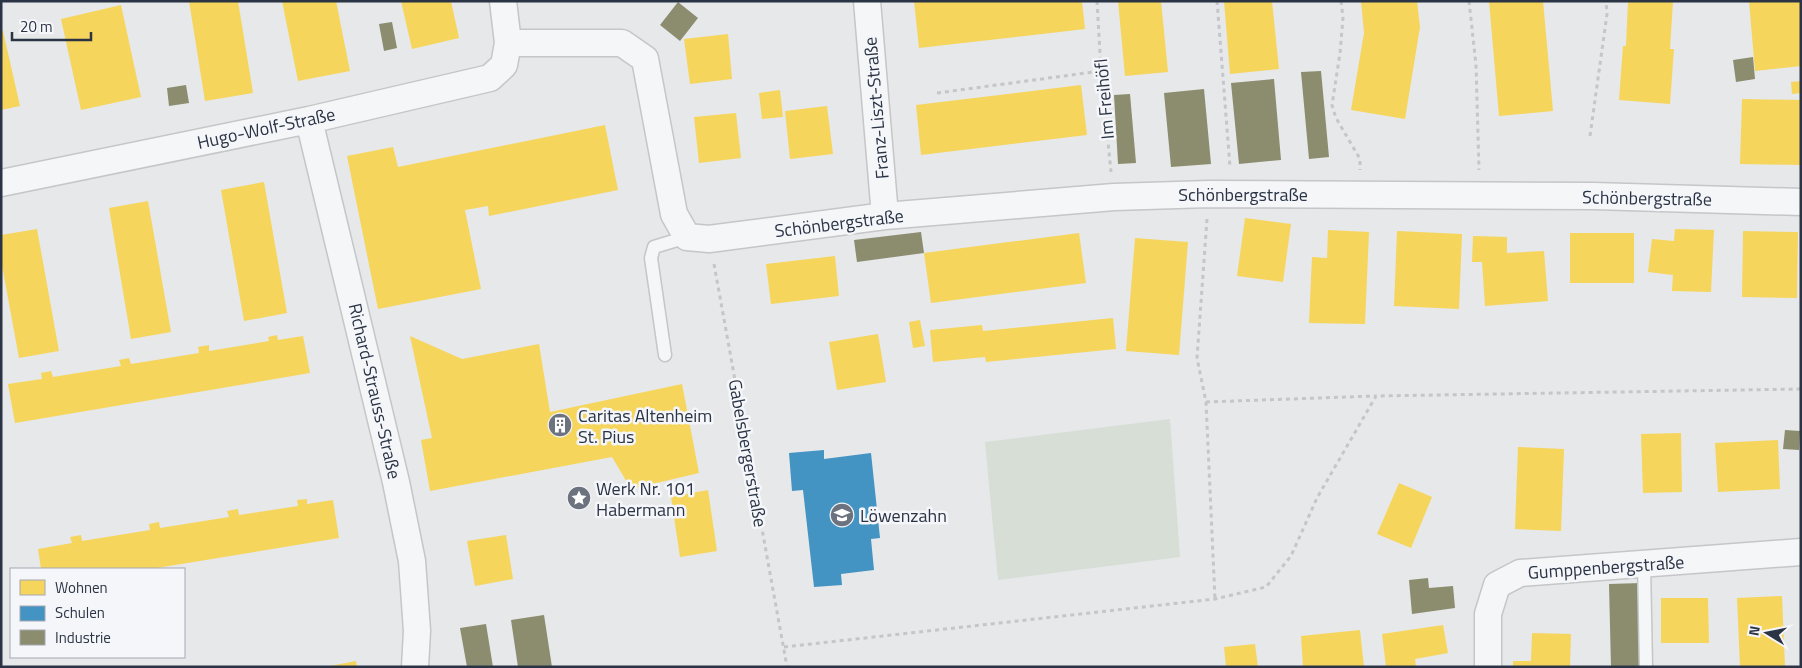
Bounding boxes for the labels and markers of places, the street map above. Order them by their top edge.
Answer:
place label: Caritas Altenheim St. Pius [578,402,712,450]
building icon: Caritas Altenheim St. Pius [547,412,573,438]
place label: Werk Nr. 101 Habermann [596,475,695,523]
place icon: Werk Nr. 101 Habermann [566,485,592,511]
school or university icon: Löwenzahn [829,502,855,528]
place label: Löwenzahn [860,502,947,529]

